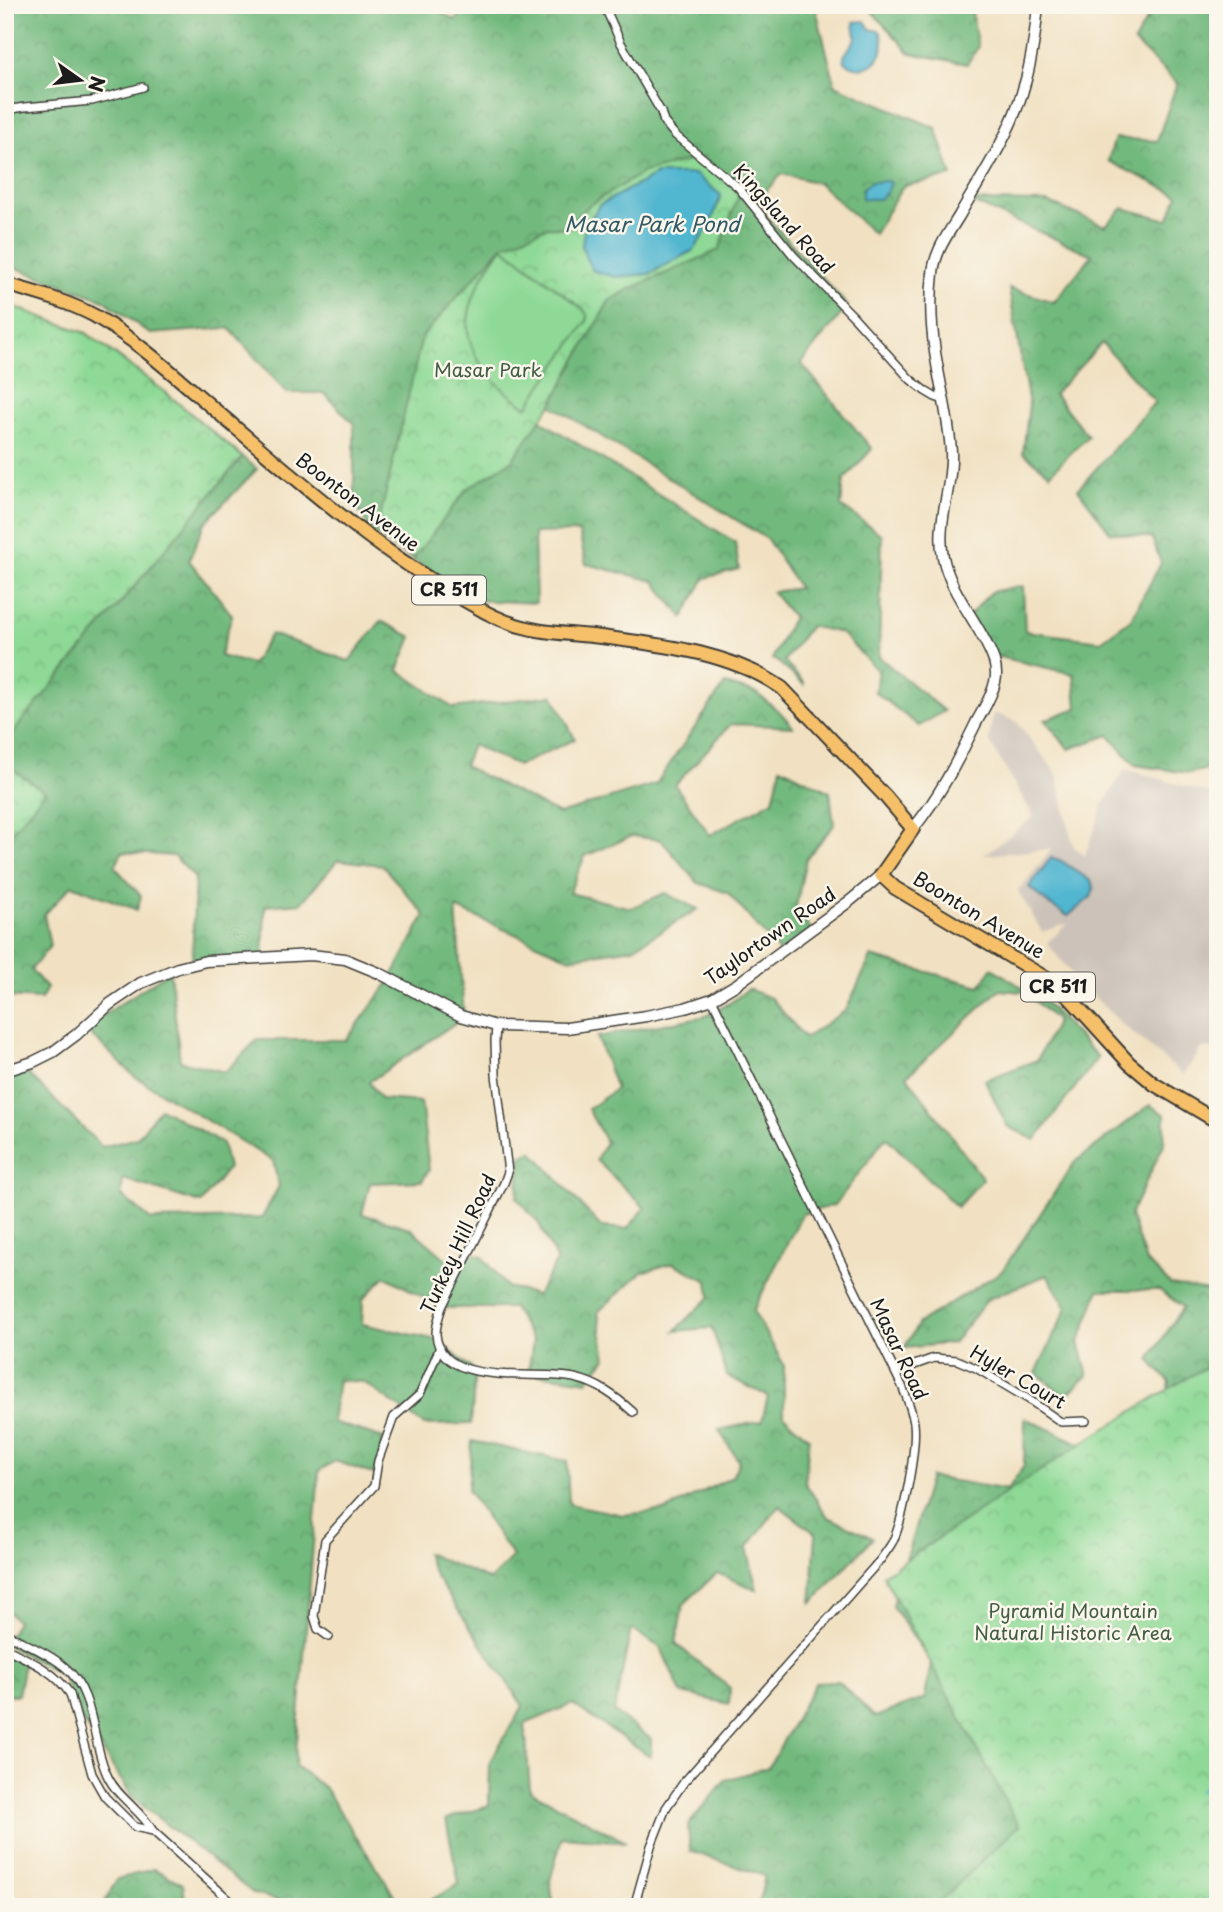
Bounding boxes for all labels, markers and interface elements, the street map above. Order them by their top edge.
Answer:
north arrow [46,46,116,116]
text: N [82,74,113,95]
street label: Kingsland Road [728,157,842,280]
water label: Masar Park Pond [565,207,743,239]
park label: Masar Park [434,355,542,383]
street label: Boonton Avenue [291,445,427,557]
road number: CR 511 [412,576,486,604]
street label: Boonton Avenue [908,864,1051,965]
street label: Taylortown Road [698,879,841,991]
road number: CR 511 [1021,972,1095,1002]
street label: Turkey Hill Road [412,1169,502,1318]
street label: Masar Road [864,1293,936,1404]
street label: Hyler Court [965,1337,1072,1415]
park label: Pyramid Mountain Natural Historic Area [974,1596,1172,1646]

